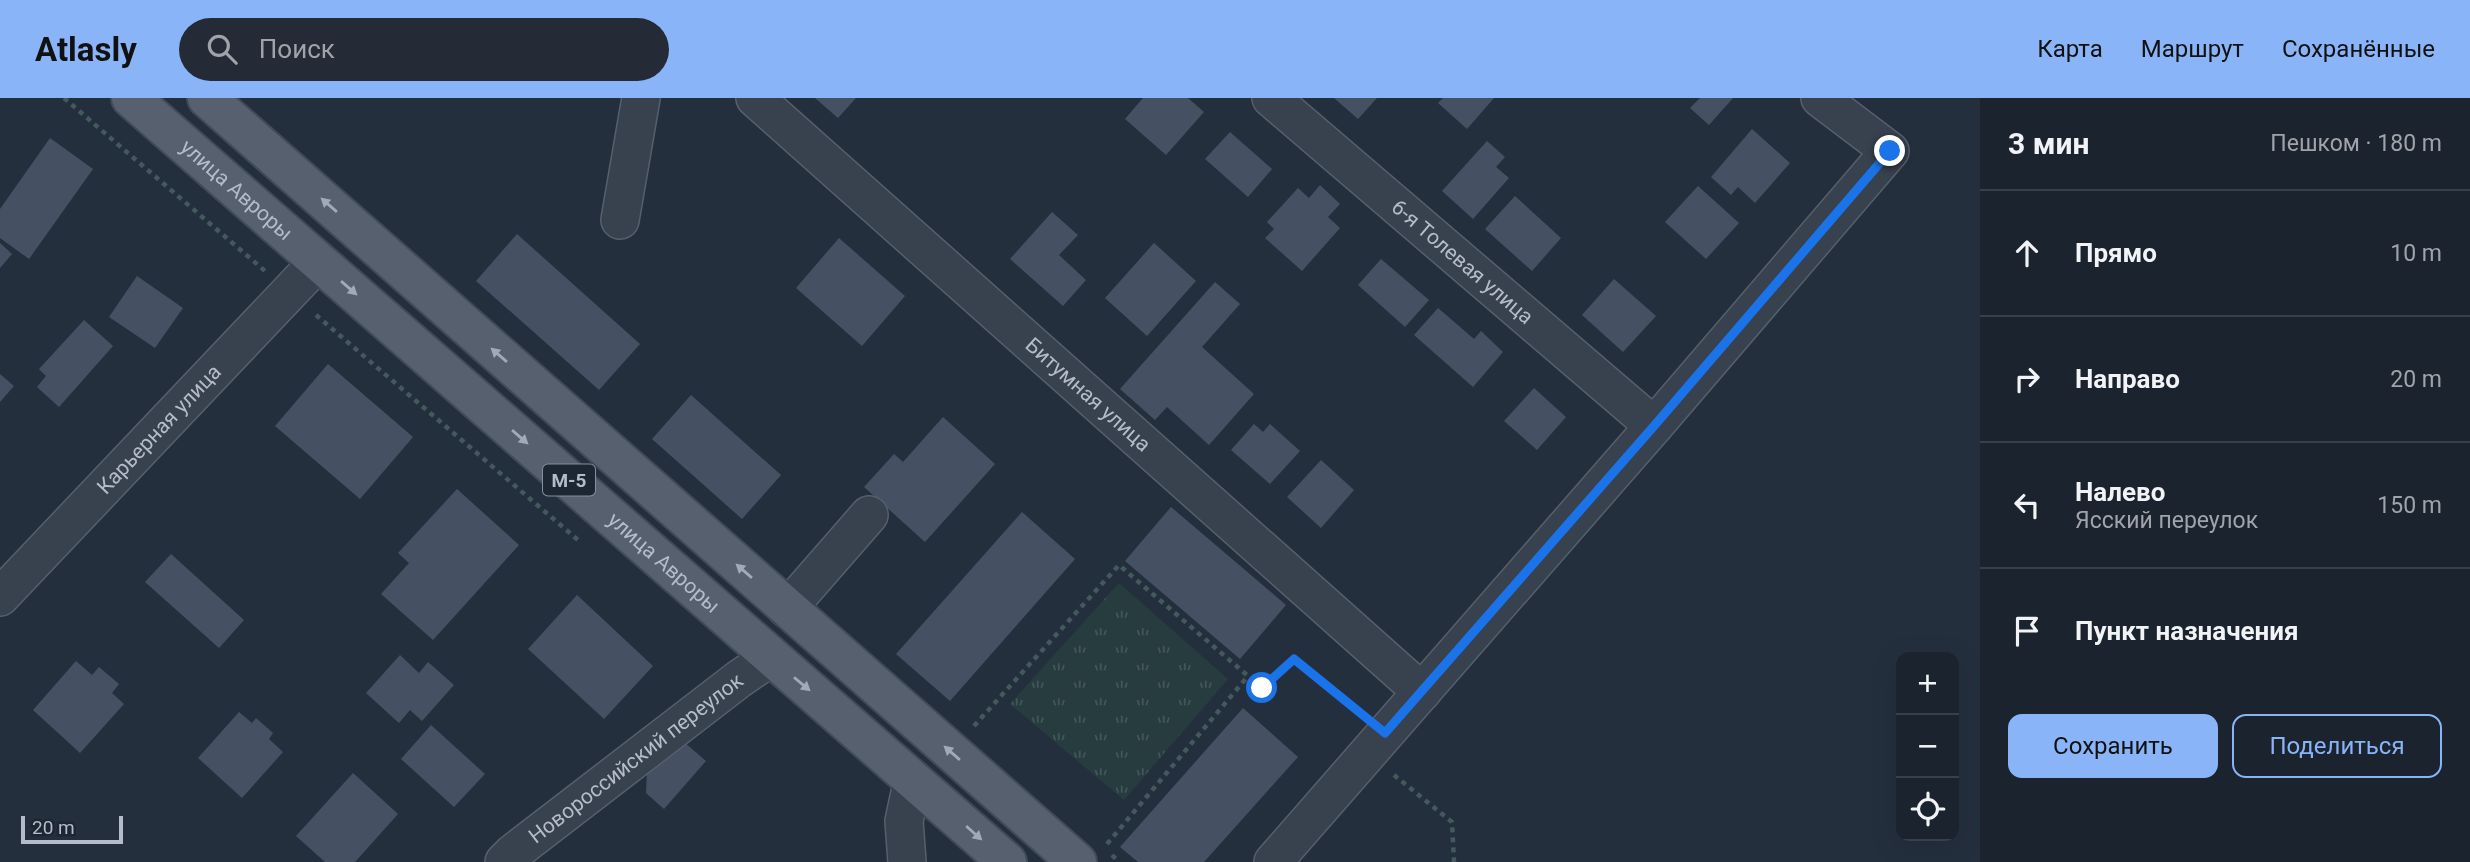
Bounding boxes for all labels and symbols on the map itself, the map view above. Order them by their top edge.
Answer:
street label: улица Авроры [176,135,297,245]
route end [1874,135,1905,166]
street label: 6-я Толевая улица [1387,195,1538,329]
one-way arrow [320,197,338,213]
one-way arrow [340,280,358,296]
street label: Битумная улица [1021,333,1155,456]
one-way arrow [491,348,508,364]
street label: Карьерная улица [92,360,226,499]
one-way arrow [511,429,528,445]
road number: М-5 [543,464,595,496]
street label: улица Авроры [603,507,725,618]
one-way arrow [735,564,752,579]
street label: Новороссийский переулок [524,668,748,848]
route start [1246,672,1277,703]
one-way arrow [793,676,811,692]
one-way arrow [943,746,960,761]
scale bar [21,813,122,845]
one-way arrow [965,825,983,841]

